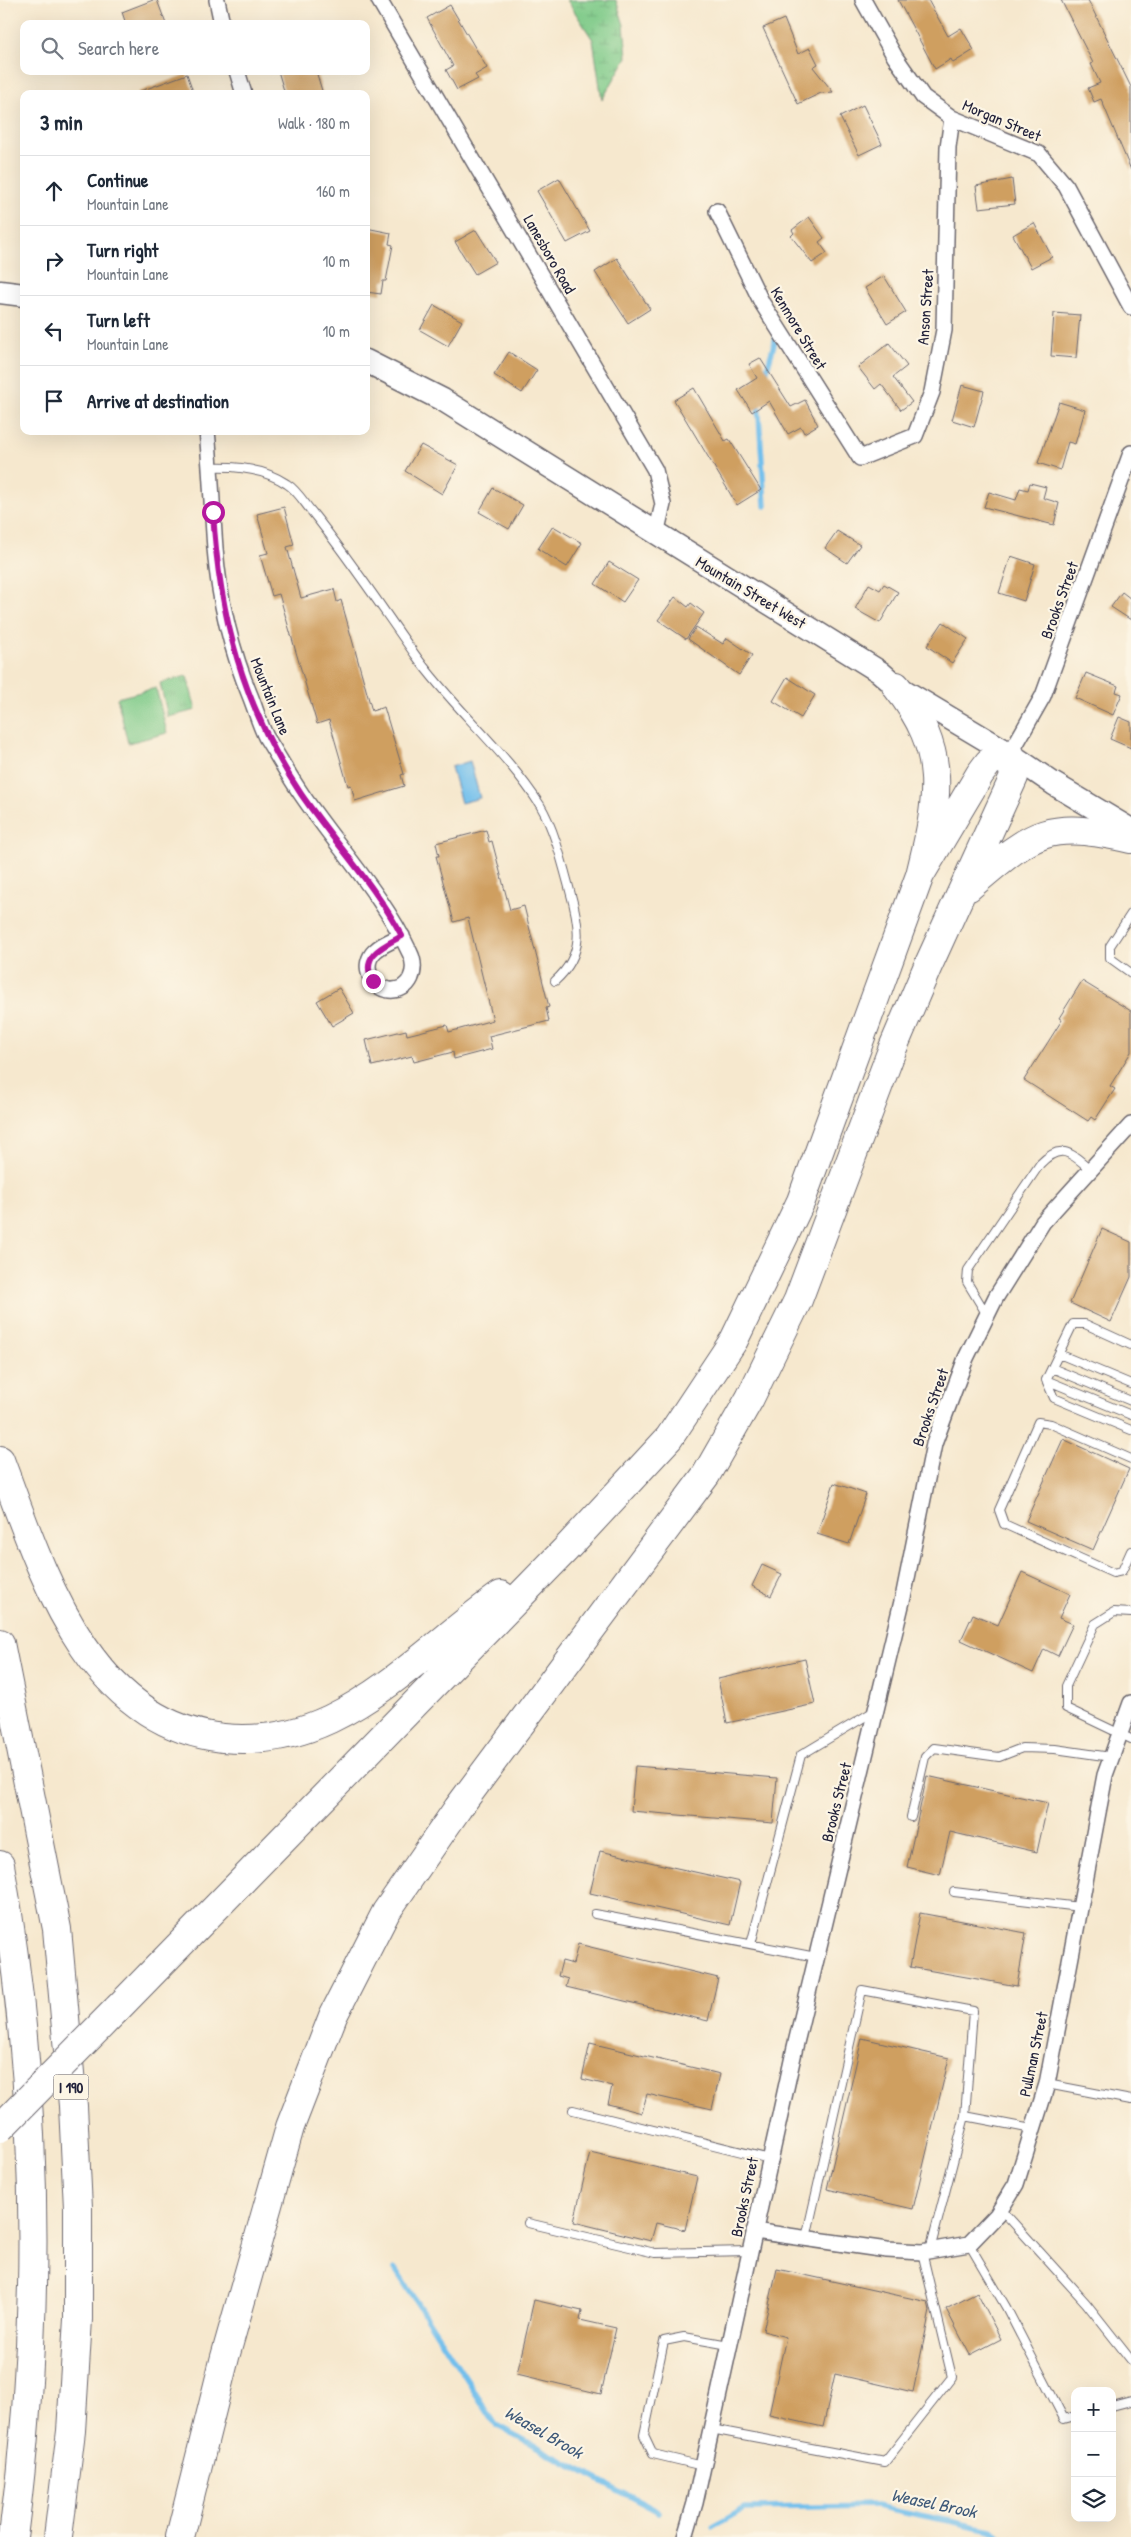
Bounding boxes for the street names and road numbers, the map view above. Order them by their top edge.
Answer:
street label: Morgan Street [959,94,1045,147]
street label: Lanesboro Road [519,211,581,297]
street label: Anson Street [911,268,939,346]
street label: Kenmore Street [766,283,833,374]
street label: Mountain Street West [692,550,811,634]
street label: Brooks Street [1035,558,1083,642]
street label: Mountain Lane [245,654,297,739]
street label: Brooks Street [906,1365,954,1449]
street label: Brooks Street [816,1760,857,1844]
street label: Pullman Street [1013,2009,1053,2099]
road number: I 190 [54,2074,88,2100]
street label: Brooks Street [725,2155,763,2239]

